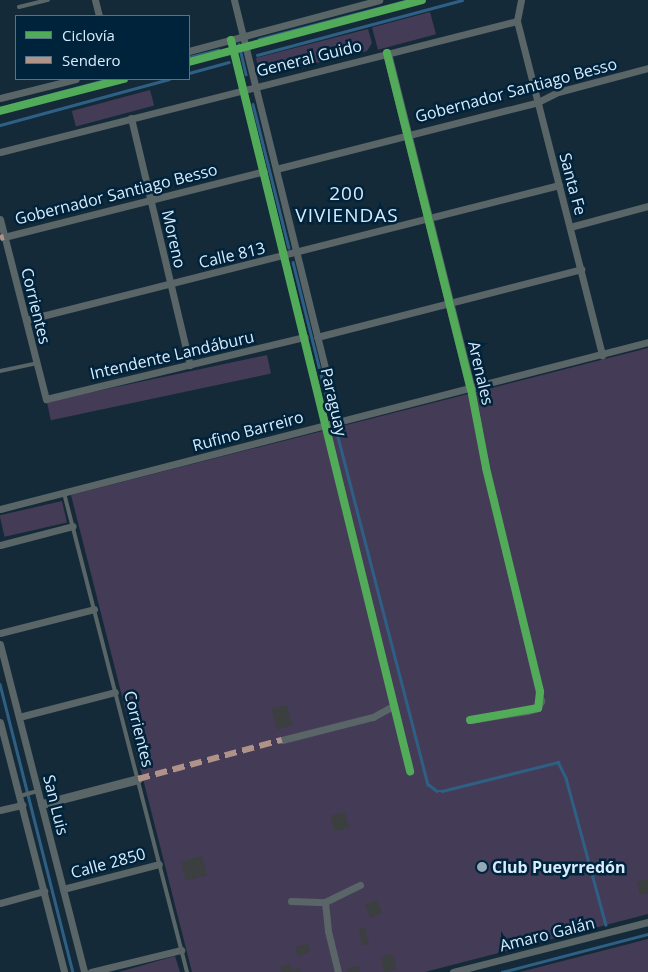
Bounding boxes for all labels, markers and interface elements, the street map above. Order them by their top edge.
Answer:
legend [15,15,190,80]
text: Ciclovía [62,25,115,45]
street label: General Guido [254,36,364,80]
text: Sendero [62,50,121,70]
street label: Gobernador Santiago Besso [413,54,619,126]
street label: Santa Fe [556,151,590,217]
street label: Gobernador Santiago Besso [13,160,219,228]
district label: 200 VIVIENDAS [294,183,400,227]
street label: Moreno [158,208,190,270]
street label: Calle 813 [197,238,267,272]
street label: Corrientes [17,266,55,346]
street label: Intendente Landáburu [88,327,256,383]
street label: Arenales [464,339,498,407]
street label: Paraguay [317,366,351,438]
street label: Rufino Barreiro [190,407,306,455]
street label: Corrientes [120,689,158,769]
street label: San Luis [39,773,73,837]
street label: Calle 2850 [68,844,148,882]
place label: Club Pueyrredón [492,857,626,877]
marker: Club Pueyrredón [476,861,488,873]
street label: Amaro Galán [497,913,597,955]

